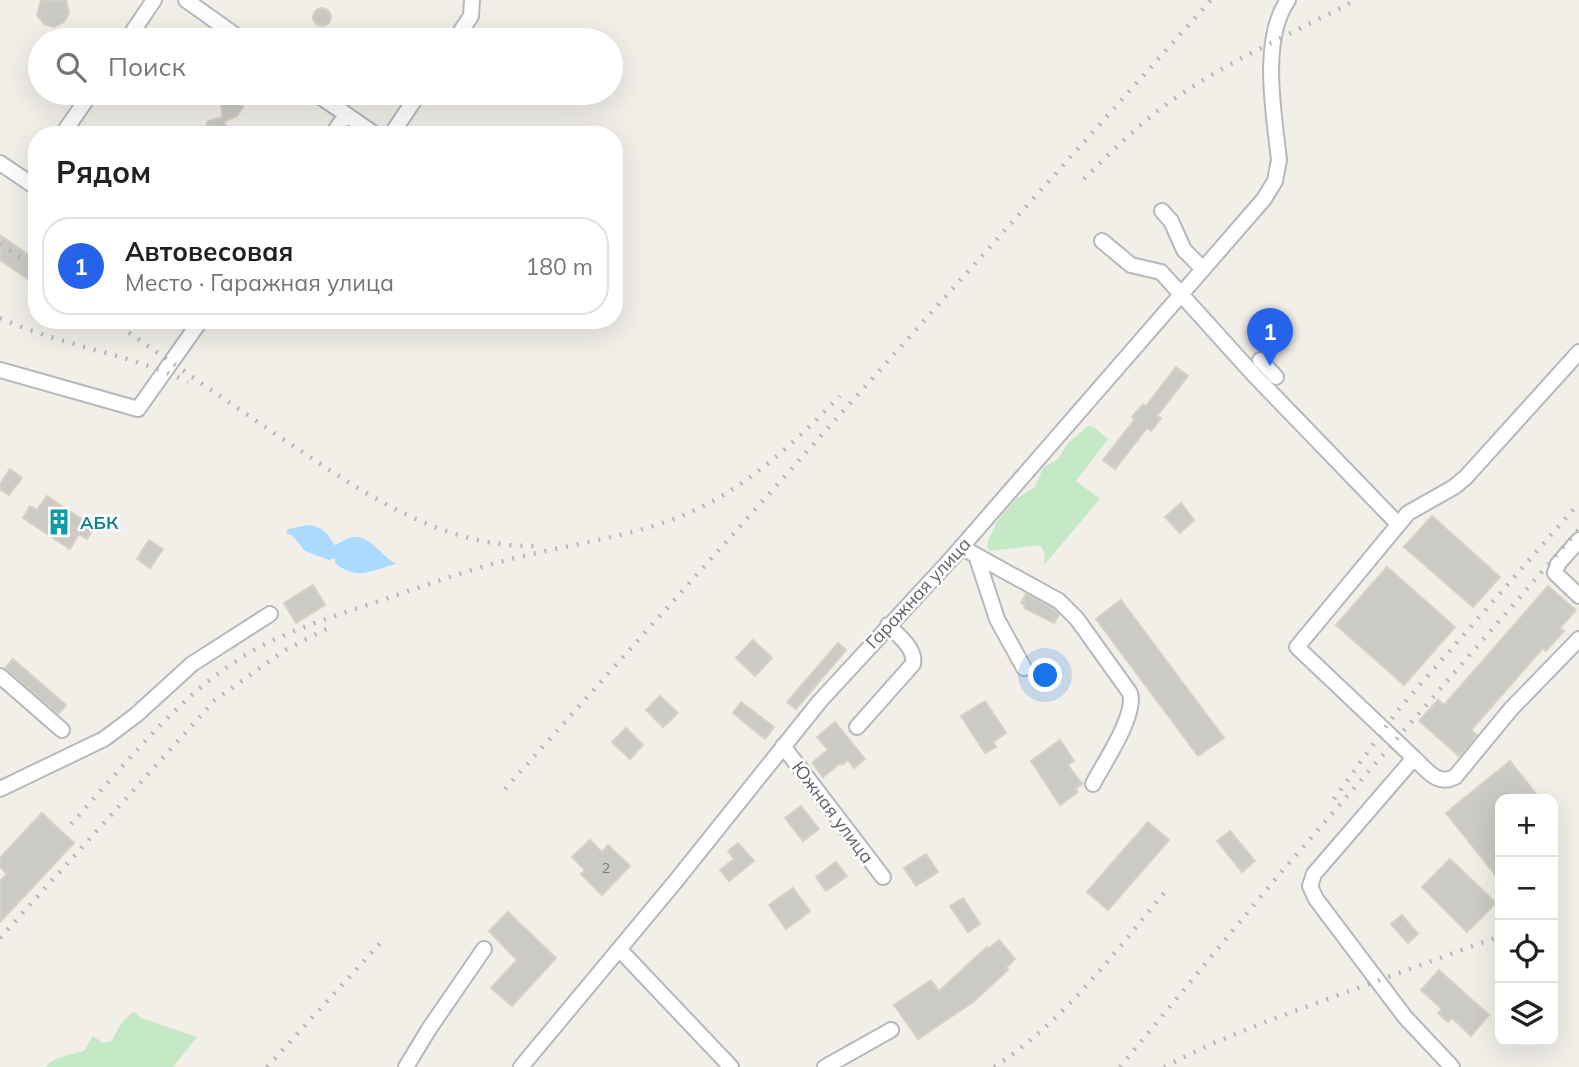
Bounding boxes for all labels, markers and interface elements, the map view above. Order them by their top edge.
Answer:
search box [28,28,623,105]
icon: search [52,48,90,86]
text: Поиск [108,50,186,83]
text: Рядом [56,153,151,191]
text: Автовесовая [125,235,293,268]
text: 1 [74,252,88,281]
text: 180 m [525,252,593,281]
text: Место · Гаражная улица [125,268,394,297]
pin: 1 [1247,308,1293,366]
building icon: АБК [44,507,74,537]
place label: АБК [80,511,119,534]
street label: Гаражная улица [861,533,975,653]
your location [1028,658,1062,692]
street label: Южная улица [787,756,879,868]
map controls [1495,794,1558,1046]
button: + [1495,794,1558,857]
button: − [1495,857,1558,920]
house number: 2 [602,859,610,877]
button: locate [1495,920,1558,983]
button: layers [1495,983,1558,1046]

